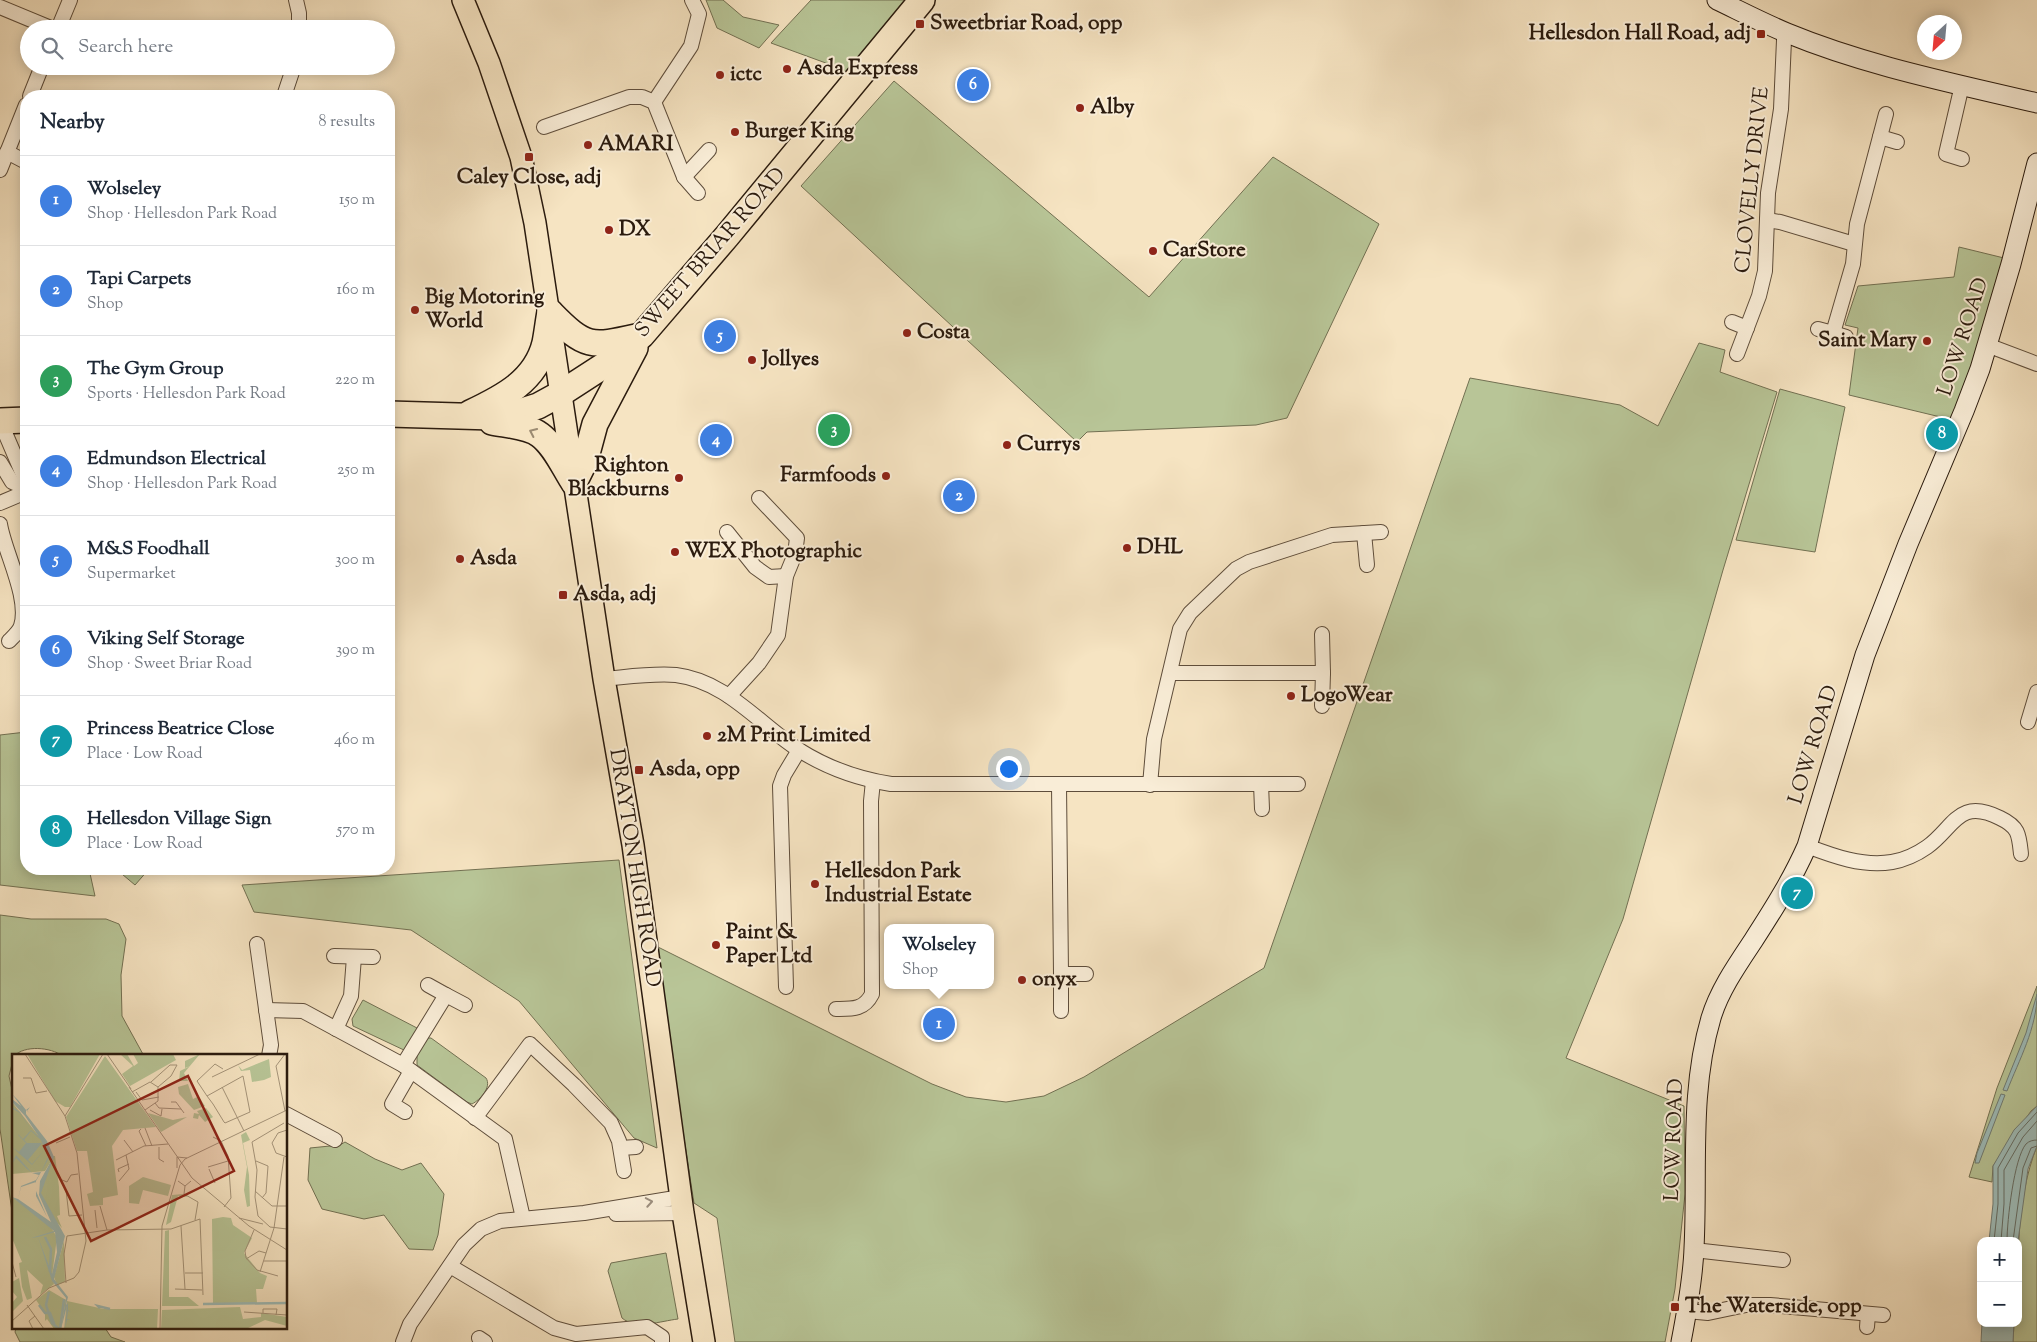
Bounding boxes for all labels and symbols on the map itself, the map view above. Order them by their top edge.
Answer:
place label: Sweetbriar Road, opp [930,9,1123,39]
north arrow [1917,15,1962,60]
marker: Sweetbriar Road, opp [914,18,926,30]
place label: Hellesdon Hall Road, adj [1529,19,1751,49]
marker: Hellesdon Hall Road, adj [1755,28,1767,40]
place label: Asda Express [797,54,918,84]
place label: ictc [730,60,762,90]
marker: Asda Express [781,63,793,75]
pin: 6 [957,66,989,104]
marker: ictc [714,69,726,81]
street label: CLOVELLY DRIVE [1728,85,1778,275]
place label: Alby [1090,93,1135,123]
marker: Alby [1074,102,1086,114]
place label: Burger King [745,117,855,147]
marker: Burger King [729,126,741,138]
place label: AMARI [598,130,673,160]
marker: AMARI [582,139,594,151]
marker: Caley Close, adj [523,151,535,163]
street label: SWEET BRIAR ROAD [629,161,793,345]
place label: Caley Close, adj [457,163,601,193]
place label: DX [619,215,651,245]
marker: DX [603,224,615,236]
place label: CarStore [1163,236,1246,266]
marker: CarStore [1147,245,1159,257]
street label: LOW ROAD [1931,274,1997,400]
place label: Big Motoring World [425,283,545,337]
marker: Big Motoring World [409,304,421,316]
pin: 5 [704,317,736,355]
place label: Costa [917,318,970,348]
place label: Saint Mary [1818,326,1918,356]
marker: Costa [901,327,913,339]
marker: Saint Mary [1921,335,1933,347]
place label: Jollyes [760,345,819,375]
marker: Jollyes [746,354,758,366]
pin: 3 [818,411,850,449]
pin: 8 [1926,415,1958,453]
pin: 4 [700,421,732,459]
one-way arrow [529,428,538,439]
place label: Currys [1017,430,1080,460]
marker: Currys [1001,439,1013,451]
place label: Righton Blackburns [568,451,670,505]
place label: Farmfoods [780,461,876,491]
marker: Farmfoods [880,470,892,482]
marker: Righton Blackburns [673,472,685,484]
pin: 2 [943,477,975,515]
place label: DHL [1137,533,1183,563]
place label: WEX Photographic [685,537,863,567]
marker: DHL [1121,542,1133,554]
place label: Asda [470,544,517,574]
marker: WEX Photographic [669,546,681,558]
marker: Asda [454,553,466,565]
place label: Asda, adj [573,580,657,610]
marker: Asda, adj [557,589,569,601]
place label: LogoWear [1301,681,1393,711]
street label: LOW ROAD [1782,682,1846,808]
marker: LogoWear [1285,690,1297,702]
place label: 2M Print Limited [717,721,871,751]
marker: 2M Print Limited [701,730,713,742]
street label: DRAYTON HIGH ROAD [600,747,668,989]
place label: Asda, opp [649,755,740,785]
your location [996,756,1022,782]
marker: Asda, opp [633,764,645,776]
place label: Hellesdon Park Industrial Estate [825,857,972,911]
pin: 7 [1781,874,1813,912]
marker: Hellesdon Park Industrial Estate [809,878,821,890]
place label: Paint & Paper Ltd [726,918,813,972]
marker: Paint & Paper Ltd [710,939,722,951]
place label: onyx [1032,965,1078,995]
marker: onyx [1016,974,1028,986]
pin: 1 [923,1005,955,1043]
inset map [12,1054,288,1330]
street label: LOW ROAD [1658,1078,1692,1202]
one-way arrow [645,1197,653,1207]
place label: The Waterside, opp [1685,1292,1862,1322]
marker: The Waterside, opp [1669,1301,1681,1313]

